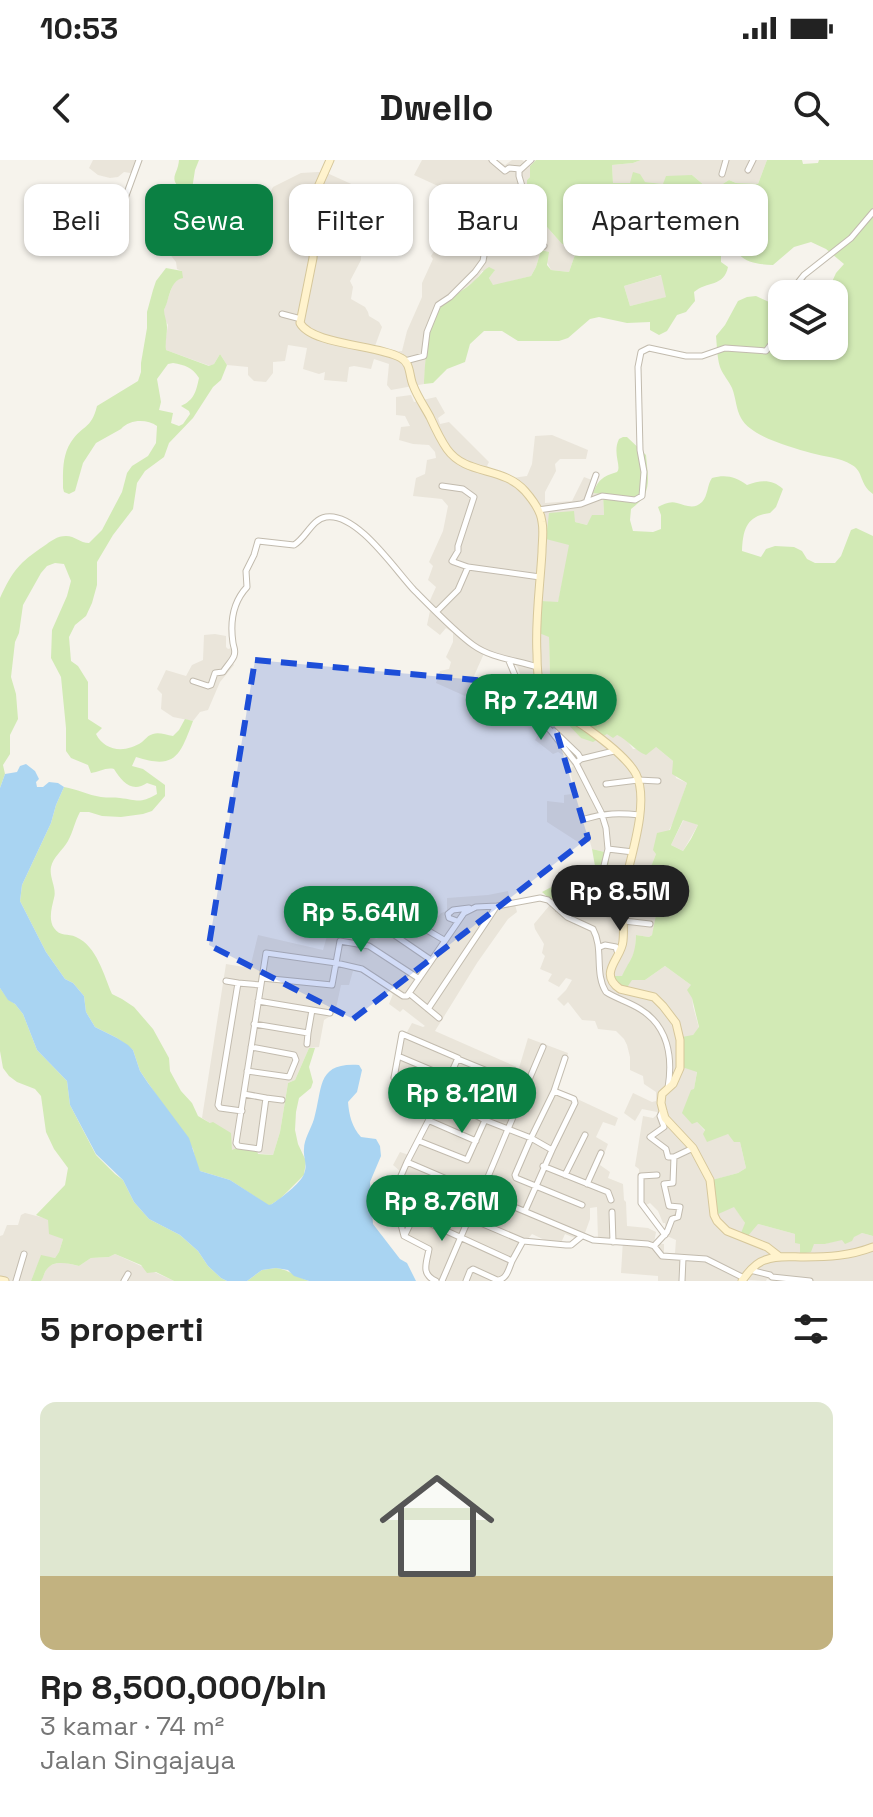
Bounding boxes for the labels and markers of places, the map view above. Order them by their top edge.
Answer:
pin: Rp 7.24M [458,674,624,742]
pin: Rp 8.5M [546,865,694,933]
pin: Rp 5.64M [278,886,444,954]
pin: Rp 8.12M [379,1067,545,1135]
pin: Rp 8.76M [359,1175,525,1243]

